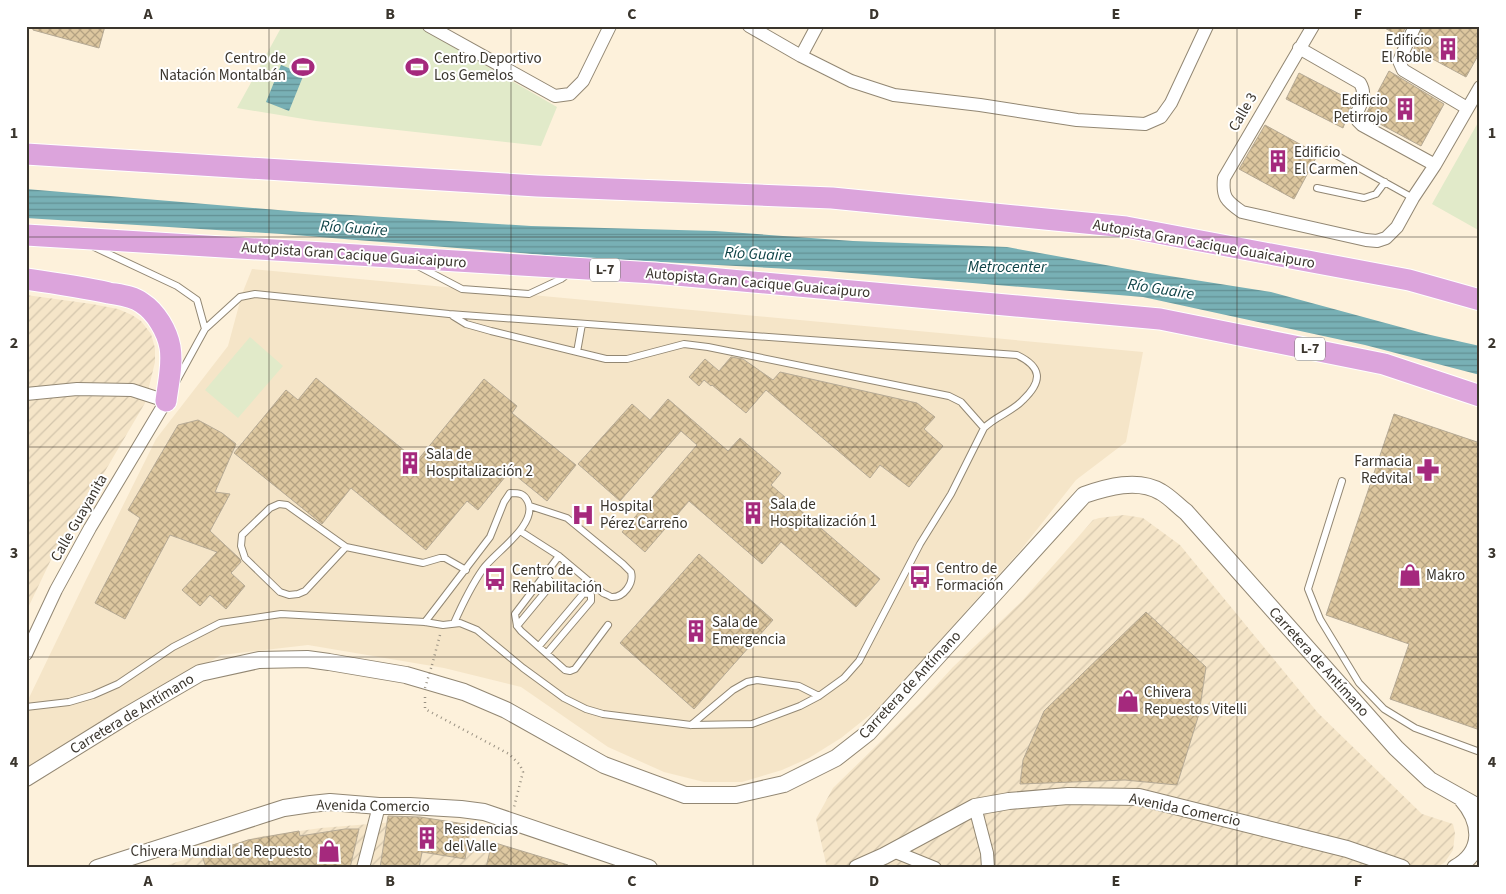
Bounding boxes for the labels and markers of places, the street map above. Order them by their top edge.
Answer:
place label: Edificio El Roble [1381,30,1432,68]
building icon: Edificio El Roble [1435,36,1461,62]
place label: Centro de Natación Montalbán [160,48,286,86]
place label: Centro Deportivo Los Gemelos [434,48,542,86]
sports icon: Centro de Natación Montalbán [290,54,316,80]
sports icon: Centro Deportivo Los Gemelos [404,54,430,80]
place label: Edificio Petirrojo [1334,90,1388,128]
building icon: Edificio Petirrojo [1392,96,1418,122]
place label: Edificio El Carmen [1294,142,1358,180]
building icon: Edificio El Carmen [1265,148,1291,174]
place label: Sala de Hospitalización 2 [426,444,533,482]
building icon: Sala de Hospitalización 2 [397,450,423,476]
place label: Farmacia Redvital [1354,451,1412,489]
pharmacy icon: Farmacia Redvital [1415,457,1441,483]
place label: Sala de Hospitalización 1 [770,494,877,532]
place label: Hospital Pérez Carreño [600,496,688,534]
building icon: Sala de Hospitalización 1 [740,500,766,526]
hospital icon: Hospital Pérez Carreño [570,502,596,528]
place label: Centro de Formación [936,558,1003,596]
place label: Centro de Rehabilitación [512,560,602,598]
shop icon: Makro [1397,562,1423,588]
bus stop icon: Centro de Formación [907,564,933,590]
place label: Makro [1426,565,1465,586]
bus stop icon: Centro de Rehabilitación [482,566,508,592]
place label: Sala de Emergencia [712,612,786,650]
building icon: Sala de Emergencia [683,618,709,644]
place label: Chivera Repuestos Vitelli [1144,682,1247,720]
shop icon: Chivera Repuestos Vitelli [1115,688,1141,714]
place label: Residencias del Valle [444,819,518,857]
building icon: Residencias del Valle [414,825,440,851]
shop icon: Chivera Mundial de Repuesto [316,838,342,864]
place label: Chivera Mundial de Repuesto [131,841,312,862]

